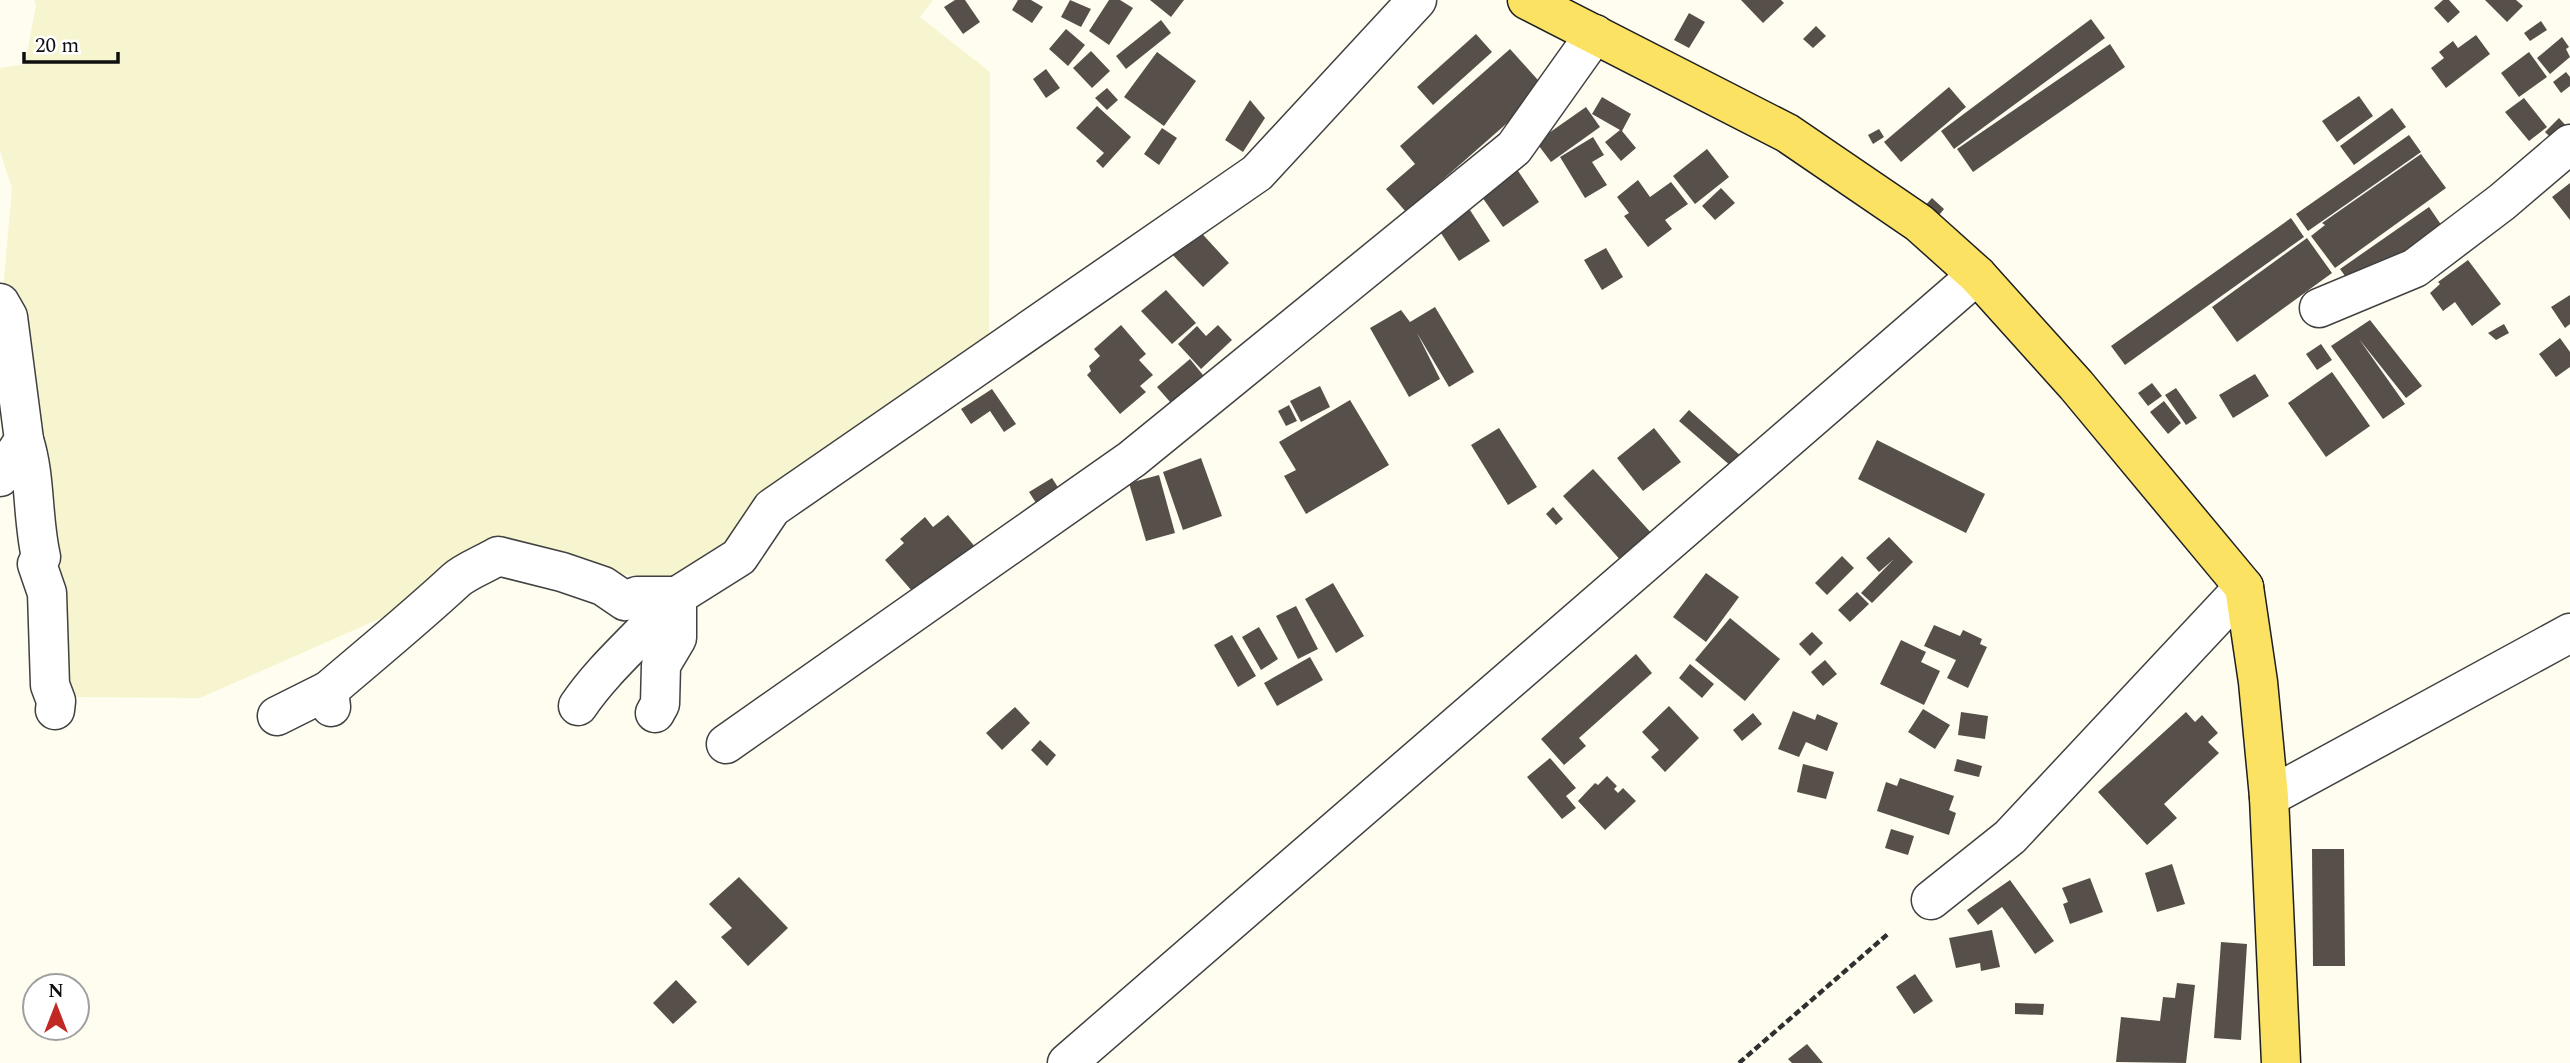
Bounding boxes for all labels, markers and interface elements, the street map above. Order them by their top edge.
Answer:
scale bar [24,21,119,65]
text: 20 m [35,30,79,62]
north arrow [21,972,91,1042]
text: N [48,977,64,1006]

